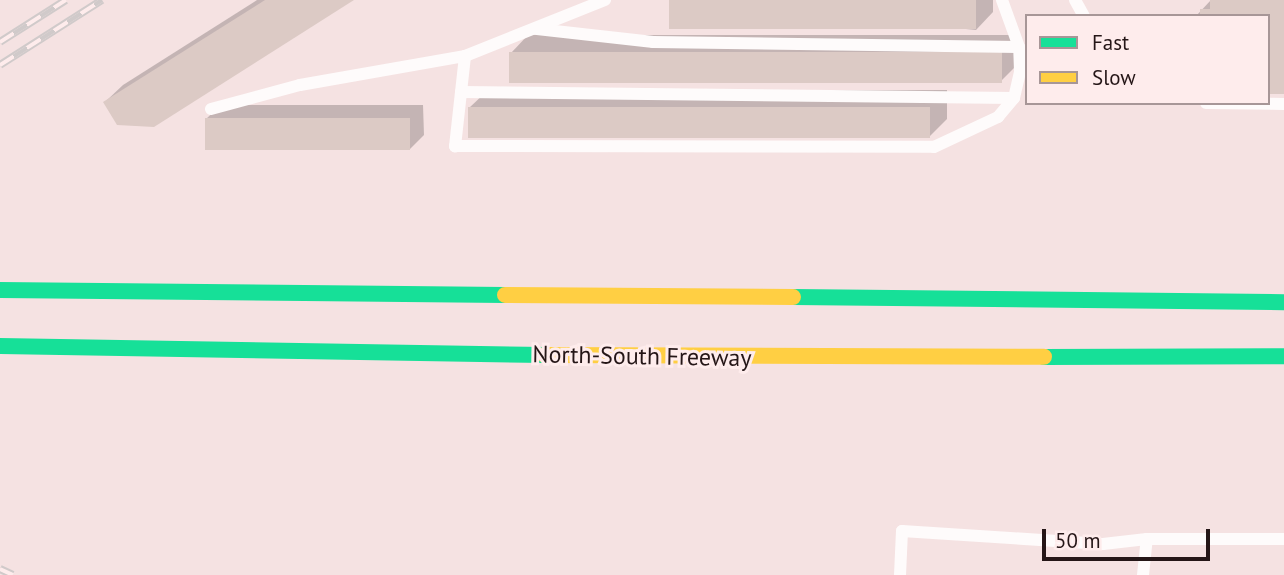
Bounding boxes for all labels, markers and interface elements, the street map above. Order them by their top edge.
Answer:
legend [1025,14,1270,105]
text: Fast [1092,29,1129,56]
text: Slow [1092,64,1136,91]
street label: North-South Freeway [532,340,752,372]
scale bar [1046,516,1214,560]
text: 50 m [1055,527,1101,554]

